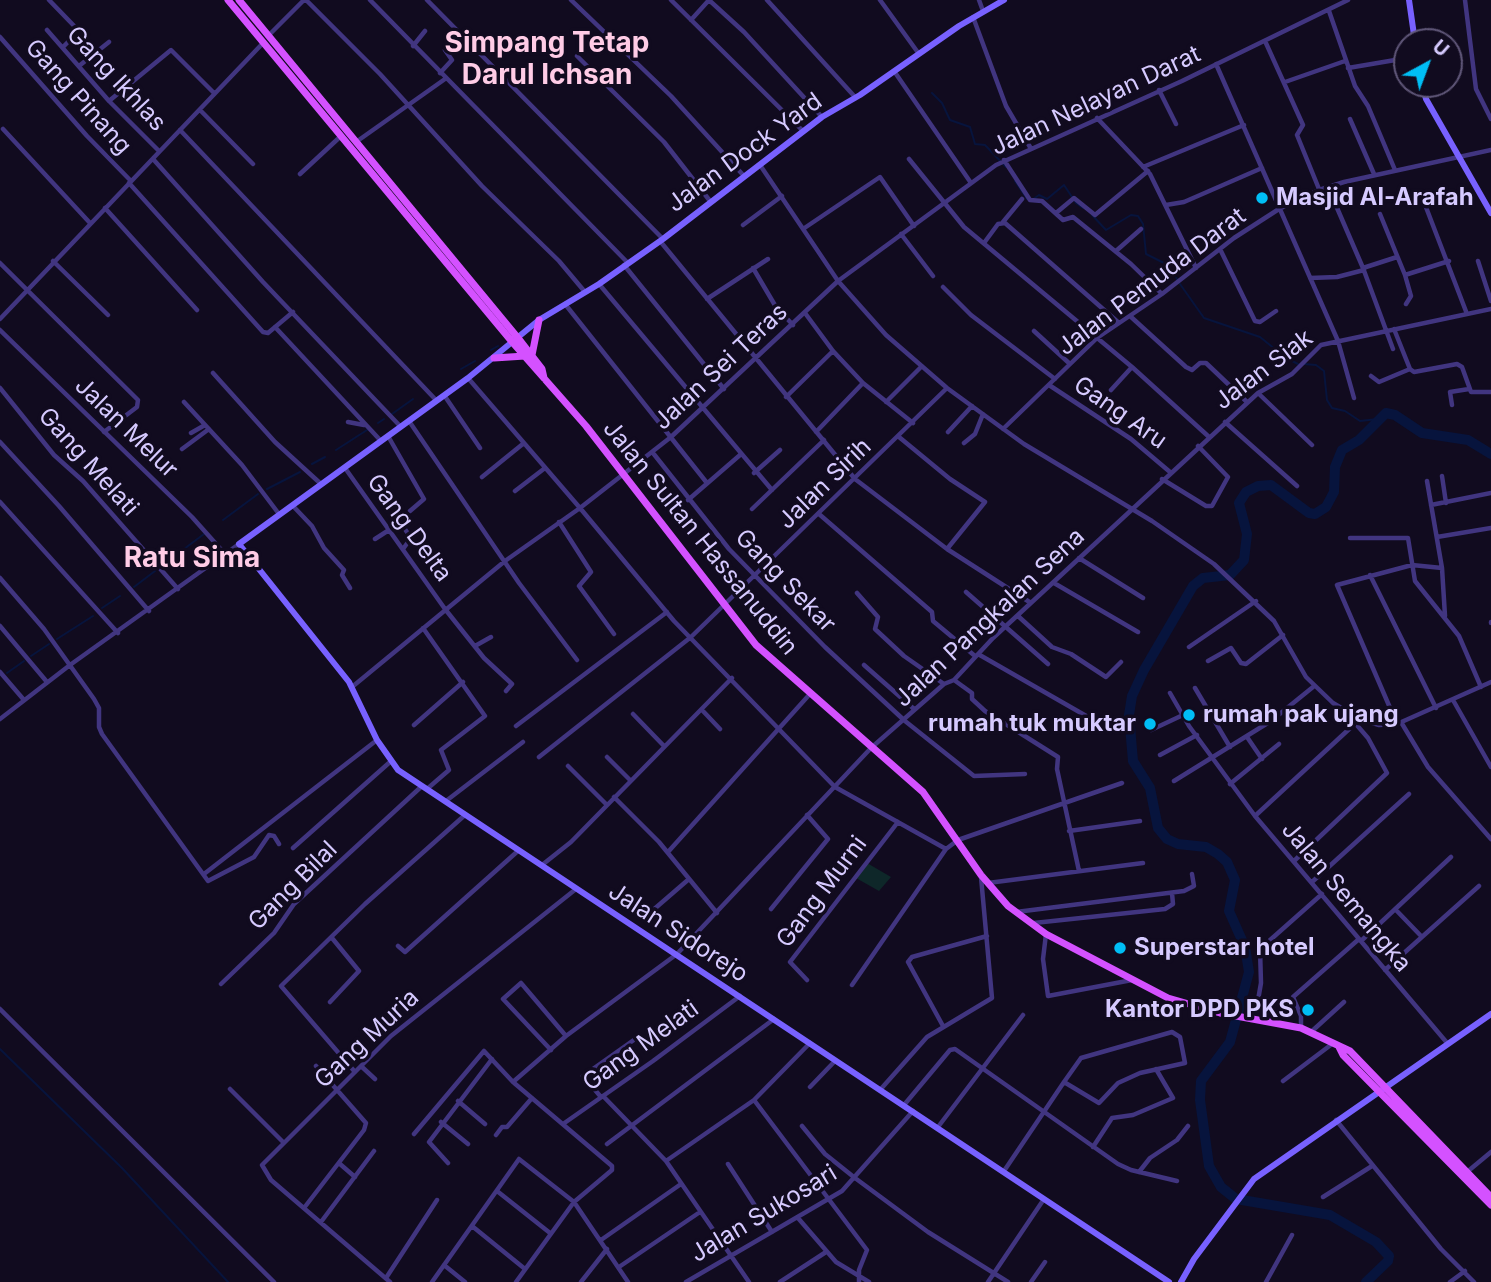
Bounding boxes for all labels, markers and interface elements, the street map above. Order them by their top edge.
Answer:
street label: Gang Ikhlas [60,21,172,137]
district label: Simpang Tetap Darul Ichsan [445,27,649,93]
north arrow [1393,28,1463,98]
street label: Gang Pinang [19,34,137,160]
text: U [1428,35,1454,62]
street label: Jalan Nelayan Darat [987,40,1205,162]
street label: Jalan Dock Yard [662,87,828,219]
place label: Masjid Al-Arafah [1276,184,1474,212]
marker: Masjid Al-Arafah [1254,190,1270,206]
street label: Jalan Pemuda Darat [1052,202,1252,362]
street label: Jalan Sei Teras [648,298,794,436]
street label: Jalan Siak [1209,324,1319,416]
street label: Gang Aru [1068,371,1172,455]
street label: Jalan Melur [68,372,184,484]
street label: Gang Melati [32,402,144,522]
street label: Jalan Sultan Hassanuddin [596,415,804,661]
street label: Jalan Sirih [773,433,877,535]
street label: Gang Delta [360,469,458,587]
street label: Gang Sekar [729,523,841,639]
street label: Jalan Pangkalan Sena [889,523,1091,713]
district label: Ratu Sima [124,542,260,576]
place label: rumah pak ujang [1203,701,1399,729]
marker: rumah pak ujang [1181,707,1197,723]
place label: rumah tuk muktar [928,710,1136,738]
marker: rumah tuk muktar [1142,716,1158,732]
street label: Jalan Semangka [1275,816,1417,978]
street label: Gang Murni [771,831,873,953]
street label: Gang Bilal [243,836,343,936]
street label: Jalan Sidorejo [603,877,753,989]
place label: Superstar hotel [1134,934,1315,962]
marker: Superstar hotel [1112,940,1128,956]
street label: Gang Muria [309,984,425,1094]
street label: Gang Melati [578,994,704,1098]
place label: Kantor DPD PKS [1105,996,1294,1024]
marker: Kantor DPD PKS [1300,1002,1316,1018]
street label: Jalan Sukosari [686,1159,842,1269]

